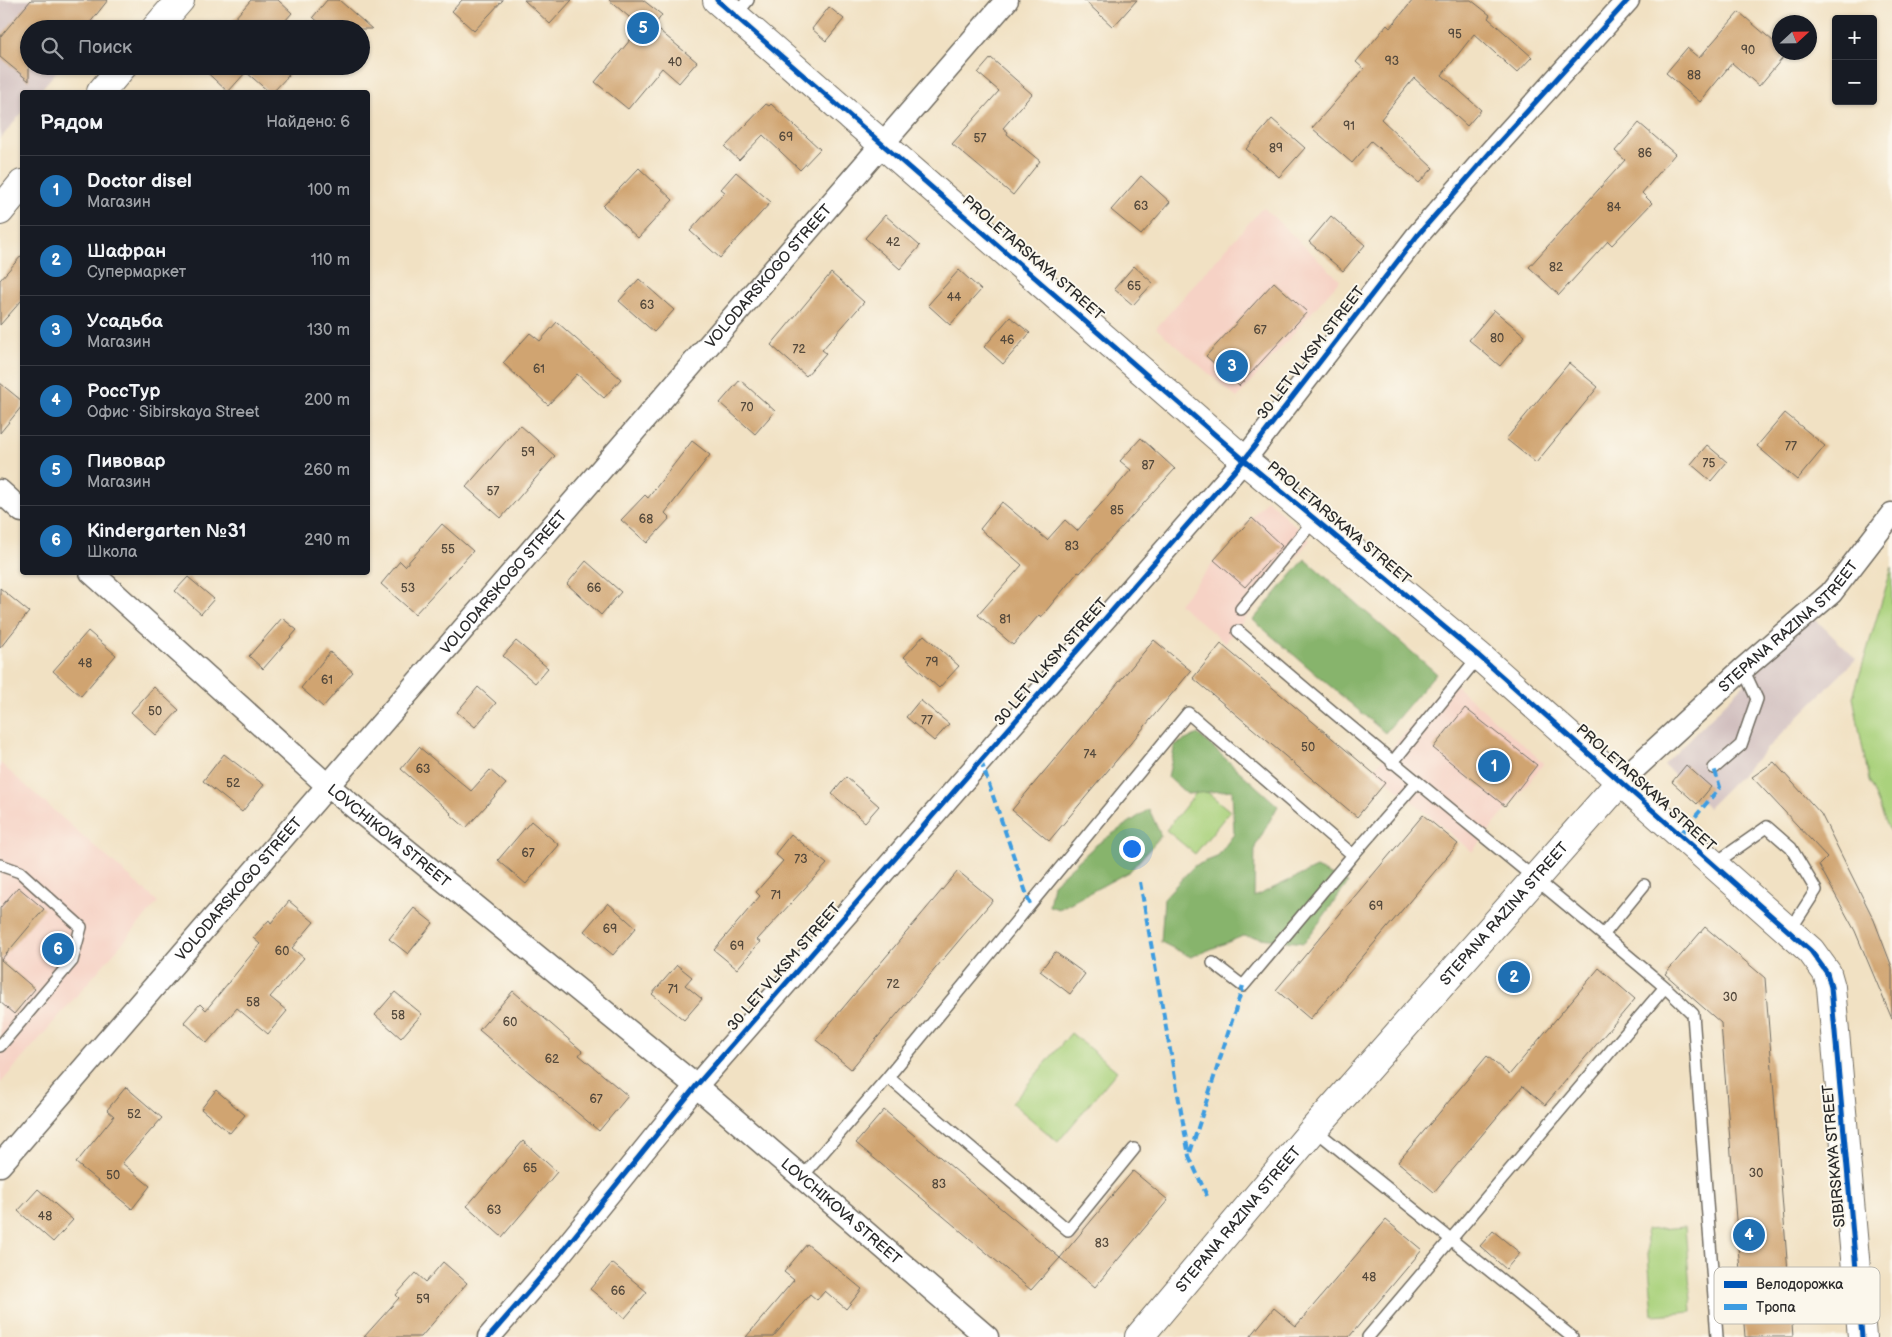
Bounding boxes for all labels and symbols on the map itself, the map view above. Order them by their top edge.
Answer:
pin: 5 [627,9,659,47]
north arrow [1772,15,1817,60]
house number: 95 [1448,27,1462,42]
house number: 90 [1741,43,1755,58]
house number: 93 [1385,54,1399,69]
house number: 40 [668,55,682,70]
house number: 88 [1687,68,1701,83]
house number: 91 [1343,119,1355,134]
house number: 69 [779,130,793,145]
house number: 57 [974,131,986,146]
house number: 89 [1269,141,1283,156]
house number: 86 [1638,146,1652,161]
street label: PROLETARSKAYA STREET [958,191,1108,325]
house number: 63 [1134,199,1148,214]
street label: VOLODARSKOGO STREET [701,200,836,352]
house number: 84 [1607,200,1622,215]
house number: 42 [886,235,900,250]
house number: 82 [1549,260,1563,275]
house number: 65 [1127,279,1141,294]
street label: 30 LET VLKSM STREET [1253,283,1369,423]
house number: 44 [947,290,962,305]
house number: 63 [640,298,654,313]
house number: 67 [1253,323,1267,338]
house number: 80 [1490,331,1504,346]
house number: 46 [1000,333,1014,348]
house number: 72 [793,342,805,357]
pin: 3 [1216,347,1248,385]
house number: 61 [533,362,545,377]
house number: 70 [741,400,753,415]
house number: 77 [1785,439,1797,454]
house number: 59 [521,445,535,460]
house number: 75 [1703,456,1716,471]
street label: PROLETARSKAYA STREET [1263,457,1415,589]
house number: 87 [1142,458,1155,473]
house number: 57 [487,484,499,499]
house number: 85 [1110,503,1124,518]
street label: VOLODARSKOGO STREET [436,507,571,658]
house number: 68 [639,512,653,527]
house number: 83 [1065,539,1079,554]
house number: 55 [441,542,455,557]
street label: STEPANA RAZINA STREET [1714,557,1862,696]
house number: 53 [401,581,415,596]
house number: 66 [587,581,601,596]
street label: 30 LET VLKSM STREET [990,594,1112,730]
house number: 81 [999,612,1011,627]
house number: 79 [926,655,938,670]
house number: 48 [78,656,92,671]
house number: 61 [321,673,333,688]
house number: 50 [148,704,162,719]
house number: 77 [921,713,933,728]
street label: PROLETARSKAYA STREET [1572,720,1720,856]
house number: 50 [1301,740,1315,755]
house number: 74 [1083,747,1097,762]
pin: 1 [1478,747,1510,785]
house number: 63 [416,762,430,777]
house number: 52 [226,776,240,791]
street label: LOVCHIKOVA STREET [324,780,455,891]
street label: VOLODARSKOGO STREET [171,813,306,965]
your location [1119,836,1145,862]
street label: STEPANA RAZINA STREET [1436,838,1572,989]
house number: 67 [521,846,535,861]
house number: 73 [794,852,808,867]
house number: 71 [771,888,781,903]
street label: 30 LET VLKSM STREET [723,899,845,1035]
house number: 69 [1369,899,1383,914]
house number: 69 [603,922,617,937]
pin: 6 [42,930,74,968]
house number: 69 [730,939,744,954]
house number: 60 [275,944,289,959]
pin: 2 [1498,958,1530,996]
house number: 72 [887,977,899,992]
house number: 71 [668,982,678,997]
house number: 30 [1723,990,1737,1005]
house number: 58 [246,995,260,1010]
house number: 58 [391,1008,405,1023]
house number: 60 [503,1015,517,1030]
house number: 62 [545,1052,559,1067]
street label: SIBIRSKAYA STREET [1818,1084,1850,1228]
house number: 67 [589,1092,603,1107]
house number: 52 [127,1107,141,1122]
street label: STEPANA RAZINA STREET [1171,1142,1305,1296]
street label: LOVCHIKOVA STREET [777,1154,906,1269]
house number: 65 [523,1161,537,1176]
house number: 30 [1749,1166,1763,1181]
house number: 50 [106,1168,120,1183]
house number: 83 [932,1177,946,1192]
house number: 63 [487,1203,501,1218]
house number: 48 [38,1209,52,1224]
pin: 4 [1733,1216,1765,1254]
house number: 83 [1095,1236,1109,1251]
legend [1714,1267,1880,1324]
house number: 48 [1362,1270,1376,1285]
text: Велодорожка [1756,1276,1844,1293]
house number: 66 [611,1284,625,1299]
house number: 59 [416,1292,430,1307]
text: Тропа [1756,1299,1796,1316]

